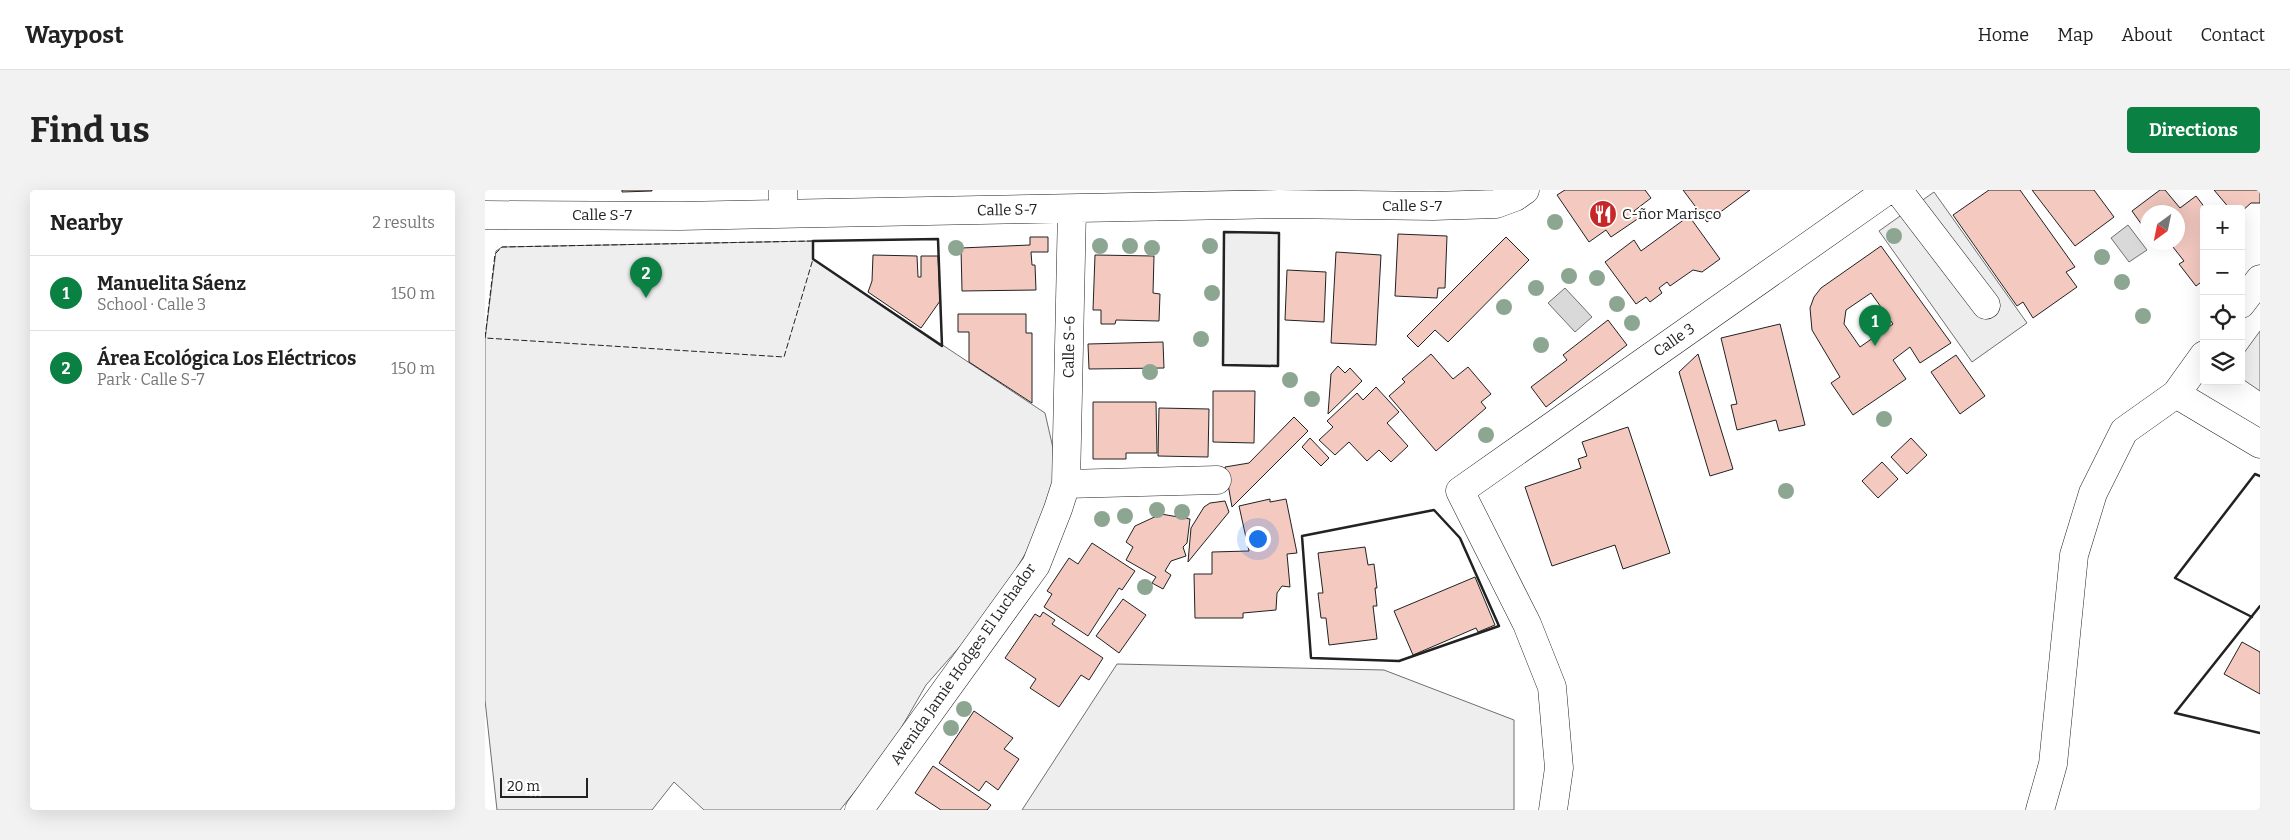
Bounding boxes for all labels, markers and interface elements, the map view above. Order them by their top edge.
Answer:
text: Waypost [25,21,124,49]
text: Home [1978,24,2029,46]
text: Map [2057,24,2093,46]
text: About [2121,24,2172,46]
text: Contact [2200,24,2265,46]
button: Directions [2127,107,2260,153]
text: Find us [30,109,150,151]
street label: Calle S-7 [1382,197,1442,215]
restaurant icon: C-ñor Marisco [1588,199,1618,229]
street label: Calle S-7 [977,200,1038,220]
place label: C-ñor Marisco [1622,205,1721,223]
north arrow [2140,205,2185,250]
map controls [2200,205,2245,385]
button: + [2200,205,2245,250]
street label: Calle S-7 [572,206,632,224]
text: Nearby [50,210,123,236]
text: 2 results [372,213,435,232]
button: − [2200,250,2245,295]
pin: 2 [630,257,662,298]
text: Manuelita Sáenz [97,272,246,295]
text: 1 [63,284,69,303]
text: 150 m [391,284,435,303]
text: School · Calle 3 [97,295,206,314]
button: locate [2200,295,2245,340]
pin: 1 [1859,305,1891,346]
street label: Calle S-6 [1059,316,1079,378]
street label: Calle 3 [1650,319,1698,361]
button: layers [2200,340,2245,385]
text: Área Ecológica Los Eléctricos [97,347,356,370]
text: 2 [61,359,71,378]
text: 150 m [391,359,435,378]
text: Park · Calle S-7 [97,370,205,389]
your location [1245,526,1271,552]
street label: Avenida Jamie Hodges El Luchador [886,560,1040,768]
scale bar [500,775,587,798]
text: 20 m [507,778,540,795]

